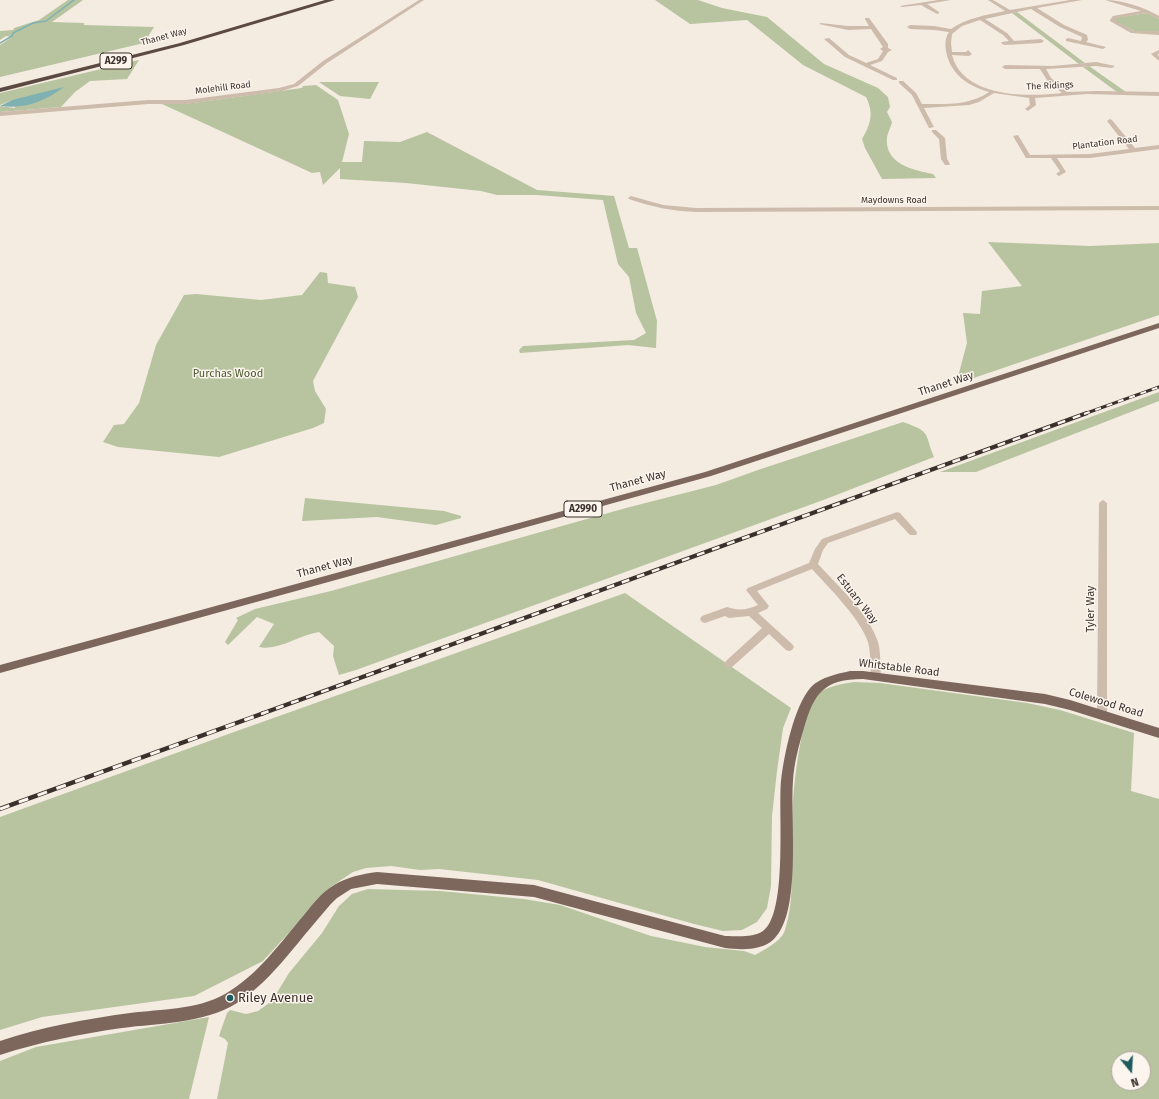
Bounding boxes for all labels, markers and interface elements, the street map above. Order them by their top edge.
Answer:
street label: Thanet Way [140,26,188,48]
road number: A299 [100,53,132,69]
street label: Molehill Road [195,79,251,97]
street label: The Ridings [1026,79,1074,93]
street label: Plantation Road [1072,134,1138,152]
street label: Maydowns Road [861,195,927,205]
park label: Purchas Wood [193,367,263,381]
street label: Thanet Way [917,369,975,399]
street label: Thanet Way [609,467,667,495]
road number: A2990 [564,501,602,517]
street label: Thanet Way [296,553,354,581]
street label: Estuary Way [833,571,881,627]
street label: Tyler Way [1084,586,1098,632]
street label: Whitstable Road [858,656,940,680]
street label: Colewood Road [1067,685,1145,721]
place label: Riley Avenue [238,990,313,1006]
marker: Riley Avenue [225,993,235,1003]
north arrow [1111,1051,1151,1091]
text: N [1129,1075,1140,1089]

